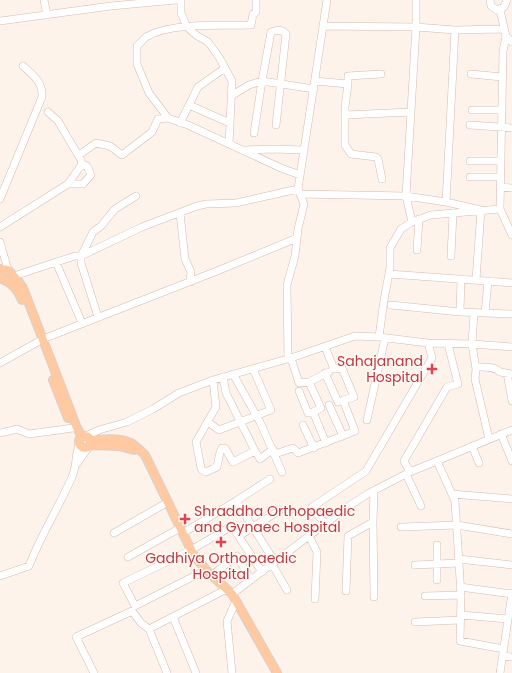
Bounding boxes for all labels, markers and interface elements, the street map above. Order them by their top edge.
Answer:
place label: Sahajanand Hospital [337,351,423,387]
marker: Sahajanand Hospital [426,363,438,375]
place label: Shraddha Orthopaedic and Gynaec Hospital [194,501,355,537]
marker: Shraddha Orthopaedic and Gynaec Hospital [179,513,191,525]
marker: Gadhiya Orthopaedic Hospital [215,536,227,548]
place label: Gadhiya Orthopaedic Hospital [145,548,297,584]

